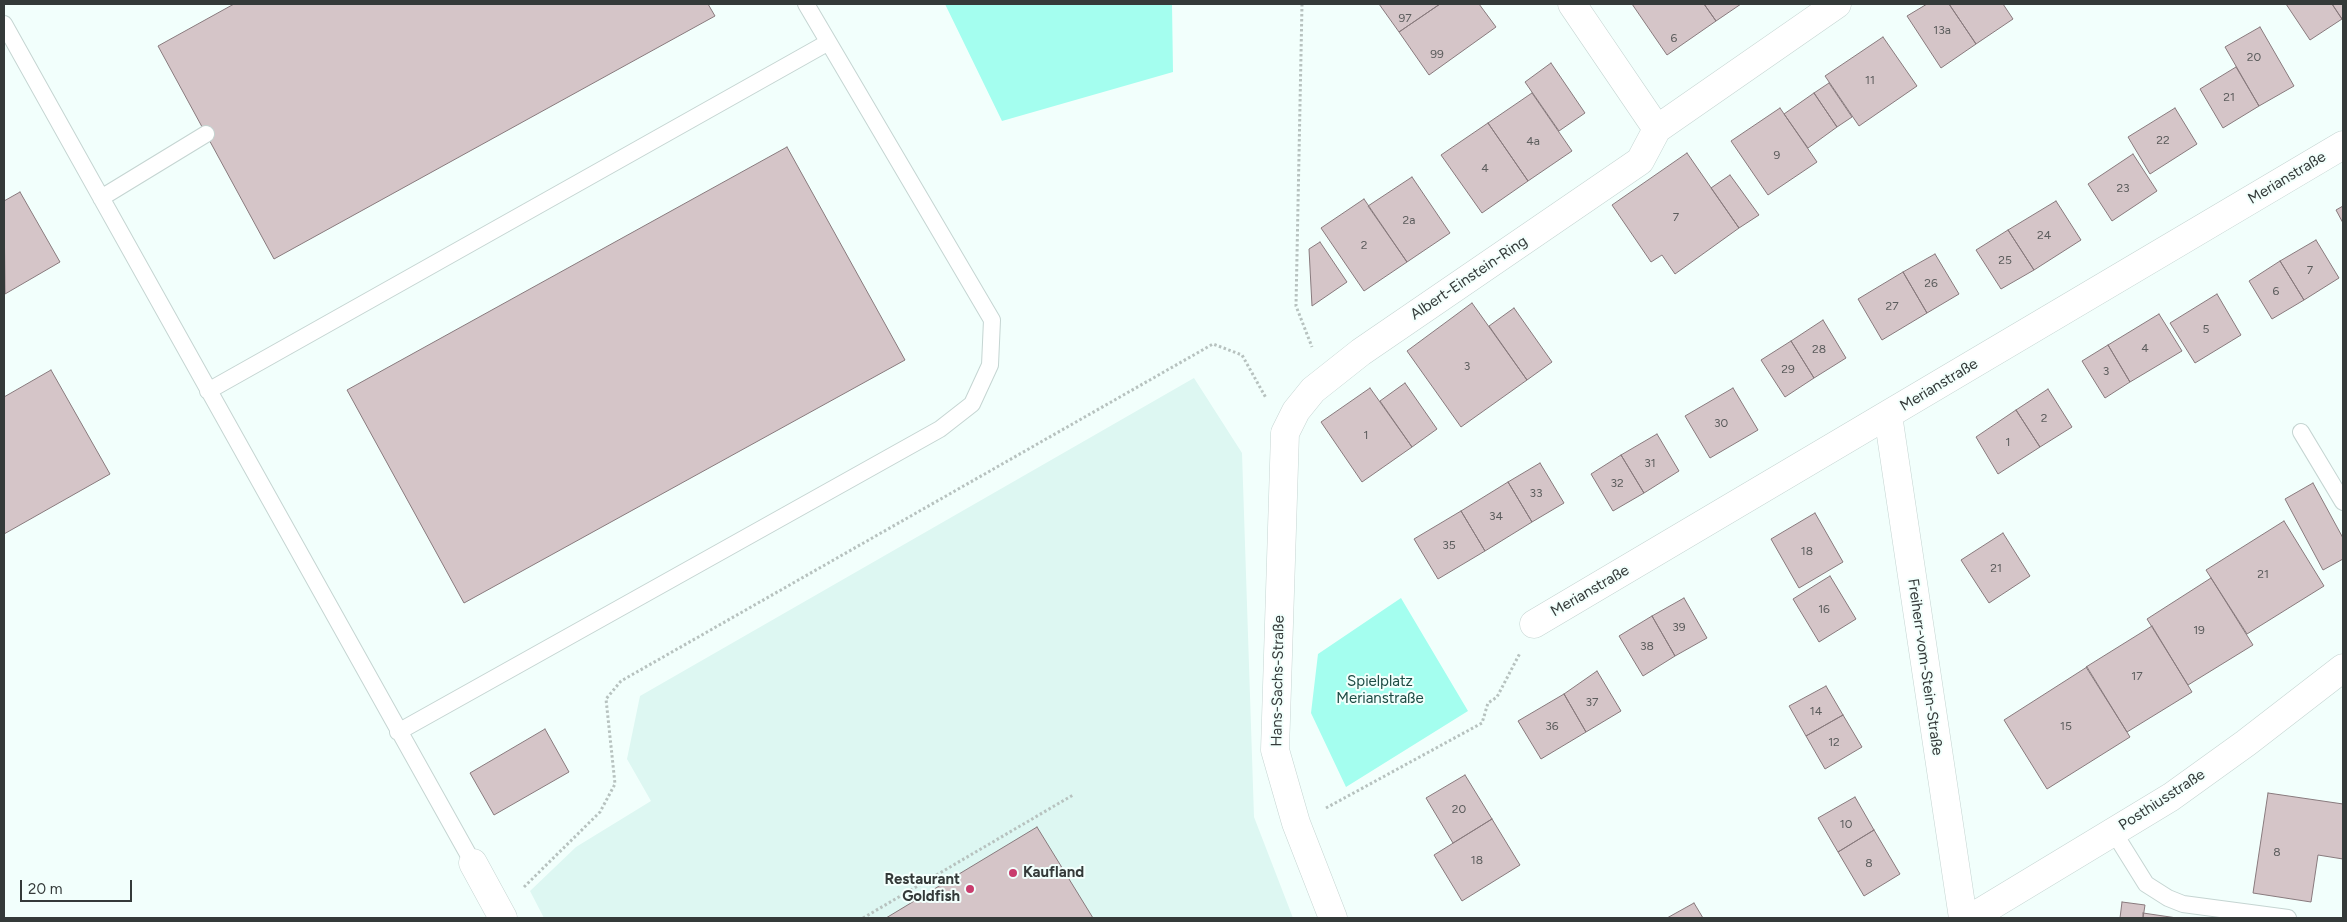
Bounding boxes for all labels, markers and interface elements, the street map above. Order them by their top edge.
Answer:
house number: 97 [1398,11,1412,25]
house number: 13a [1933,23,1951,37]
house number: 6 [1671,31,1677,45]
house number: 99 [1430,47,1444,61]
house number: 20 [2247,50,2261,64]
house number: 11 [1865,73,1875,87]
house number: 21 [2223,90,2235,104]
house number: 22 [2156,133,2170,147]
house number: 4a [1526,134,1540,148]
house number: 9 [1774,148,1780,162]
street label: Merianstraße [2245,148,2329,208]
house number: 4 [1481,161,1489,175]
house number: 23 [2116,181,2130,195]
house number: 7 [1673,210,1679,224]
house number: 2a [1403,213,1415,227]
house number: 24 [2037,228,2051,242]
street label: Albert-Einstein-Ring [1407,232,1531,324]
house number: 2 [1361,238,1367,252]
house number: 25 [1998,253,2012,267]
house number: 7 [2307,263,2313,277]
house number: 26 [1924,276,1938,290]
house number: 6 [2273,284,2279,298]
house number: 27 [1885,299,1899,313]
house number: 5 [2203,322,2209,336]
house number: 4 [2141,341,2149,355]
house number: 28 [1812,342,1826,356]
street label: Merianstraße [1897,355,1981,415]
house number: 3 [1464,359,1470,373]
house number: 29 [1781,362,1795,376]
house number: 3 [2103,364,2109,378]
house number: 2 [2041,411,2047,425]
house number: 30 [1714,416,1728,430]
house number: 1 [1364,428,1368,442]
house number: 1 [2006,435,2010,449]
house number: 31 [1644,456,1656,470]
house number: 32 [1610,476,1624,490]
house number: 33 [1529,486,1543,500]
house number: 34 [1489,509,1503,523]
house number: 35 [1442,538,1456,552]
house number: 18 [1801,544,1813,558]
street label: Merianstraße [1548,561,1632,621]
house number: 21 [1990,561,2002,575]
house number: 21 [2257,567,2269,581]
street label: Freiherr-vom-Stein-Straße [1904,577,1946,757]
house number: 16 [1818,602,1830,616]
street label: Hans-Sachs-Straße [1268,615,1288,747]
house number: 39 [1672,620,1686,634]
house number: 19 [2193,623,2205,637]
house number: 38 [1640,639,1654,653]
house number: 17 [2131,669,2143,683]
park label: Spielplatz Merianstraße [1336,673,1424,708]
house number: 37 [1586,695,1598,709]
house number: 14 [1810,704,1822,718]
house number: 36 [1545,719,1559,733]
house number: 15 [2060,719,2072,733]
house number: 12 [1828,735,1840,749]
street label: Posthiusstraße [2116,765,2208,835]
house number: 20 [1452,802,1466,816]
house number: 10 [1840,817,1852,831]
house number: 8 [2273,845,2281,859]
house number: 18 [1471,853,1483,867]
house number: 8 [1865,856,1873,870]
place label: Kaufland [1023,864,1084,882]
marker: Kaufland [1007,867,1019,879]
scale bar [22,870,135,902]
place label: Restaurant Goldfish [884,871,960,906]
text: 20 m [28,880,62,898]
marker: Restaurant Goldfish [964,883,976,895]

